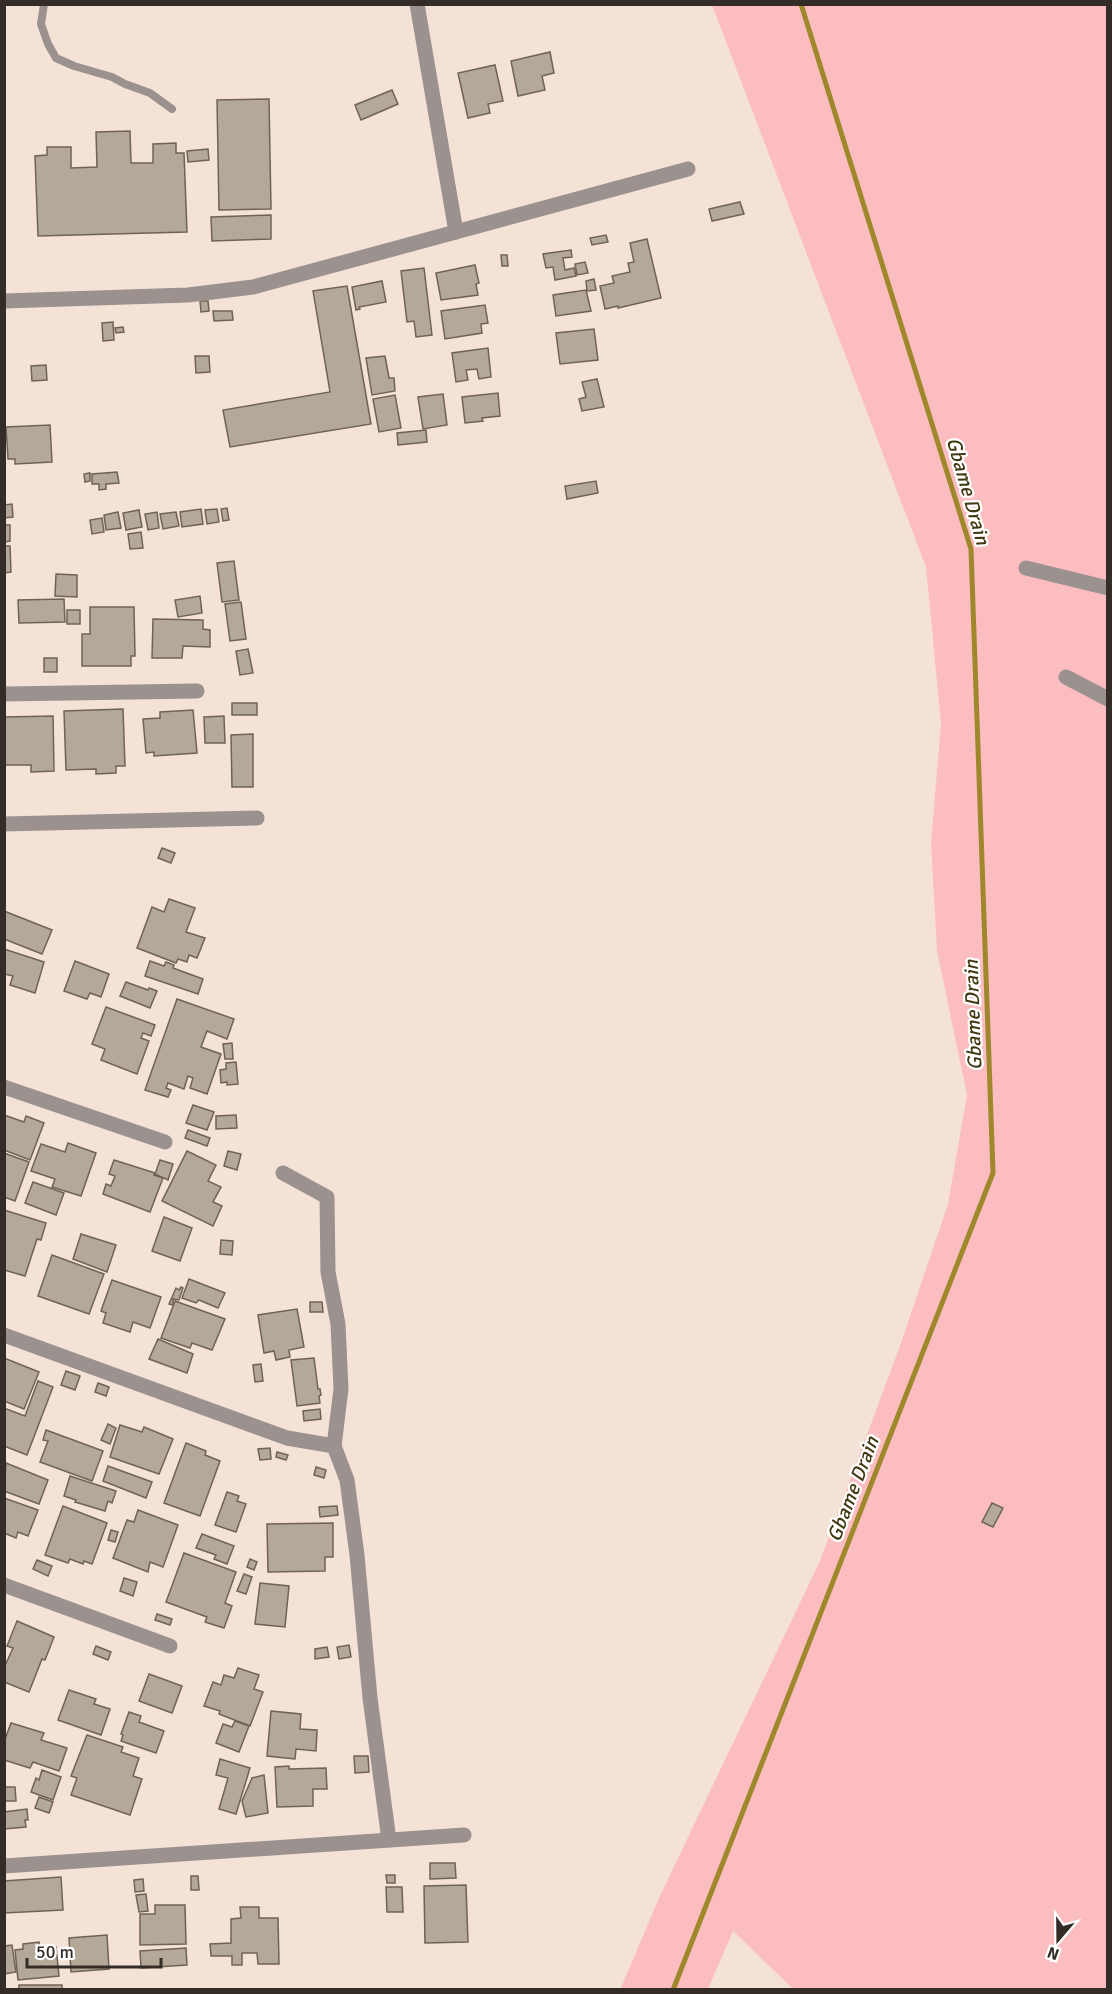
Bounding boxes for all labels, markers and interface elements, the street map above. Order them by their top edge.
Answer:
water label: Gbame Drain [941,434,996,549]
water label: Gbame Drain [959,958,987,1071]
water label: Gbame Drain [822,1432,885,1545]
north arrow [1028,1910,1088,1970]
scale bar [27,1931,160,1969]
text: 50 m [36,1941,74,1963]
text: N [1045,1942,1062,1964]

